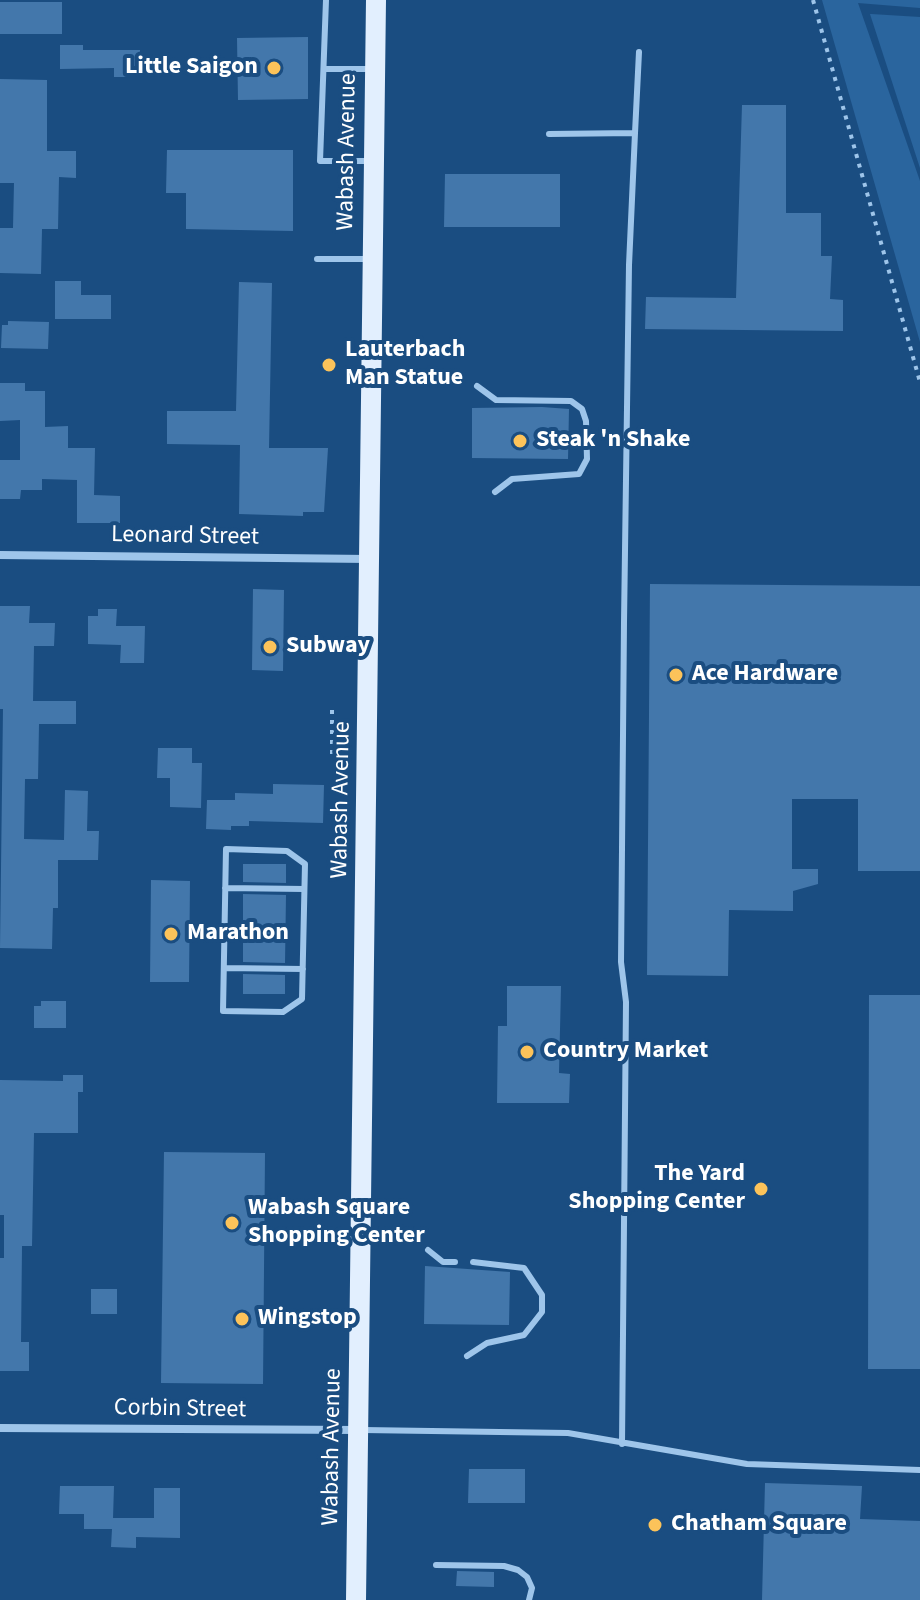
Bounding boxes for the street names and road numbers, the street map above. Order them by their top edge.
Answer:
street label: Wabash Avenue [332,73,364,231]
street label: Leonard Street [111,521,259,553]
street label: Wabash Avenue [326,721,358,879]
street label: Wabash Avenue [317,1368,349,1526]
street label: Corbin Street [114,1394,246,1426]

